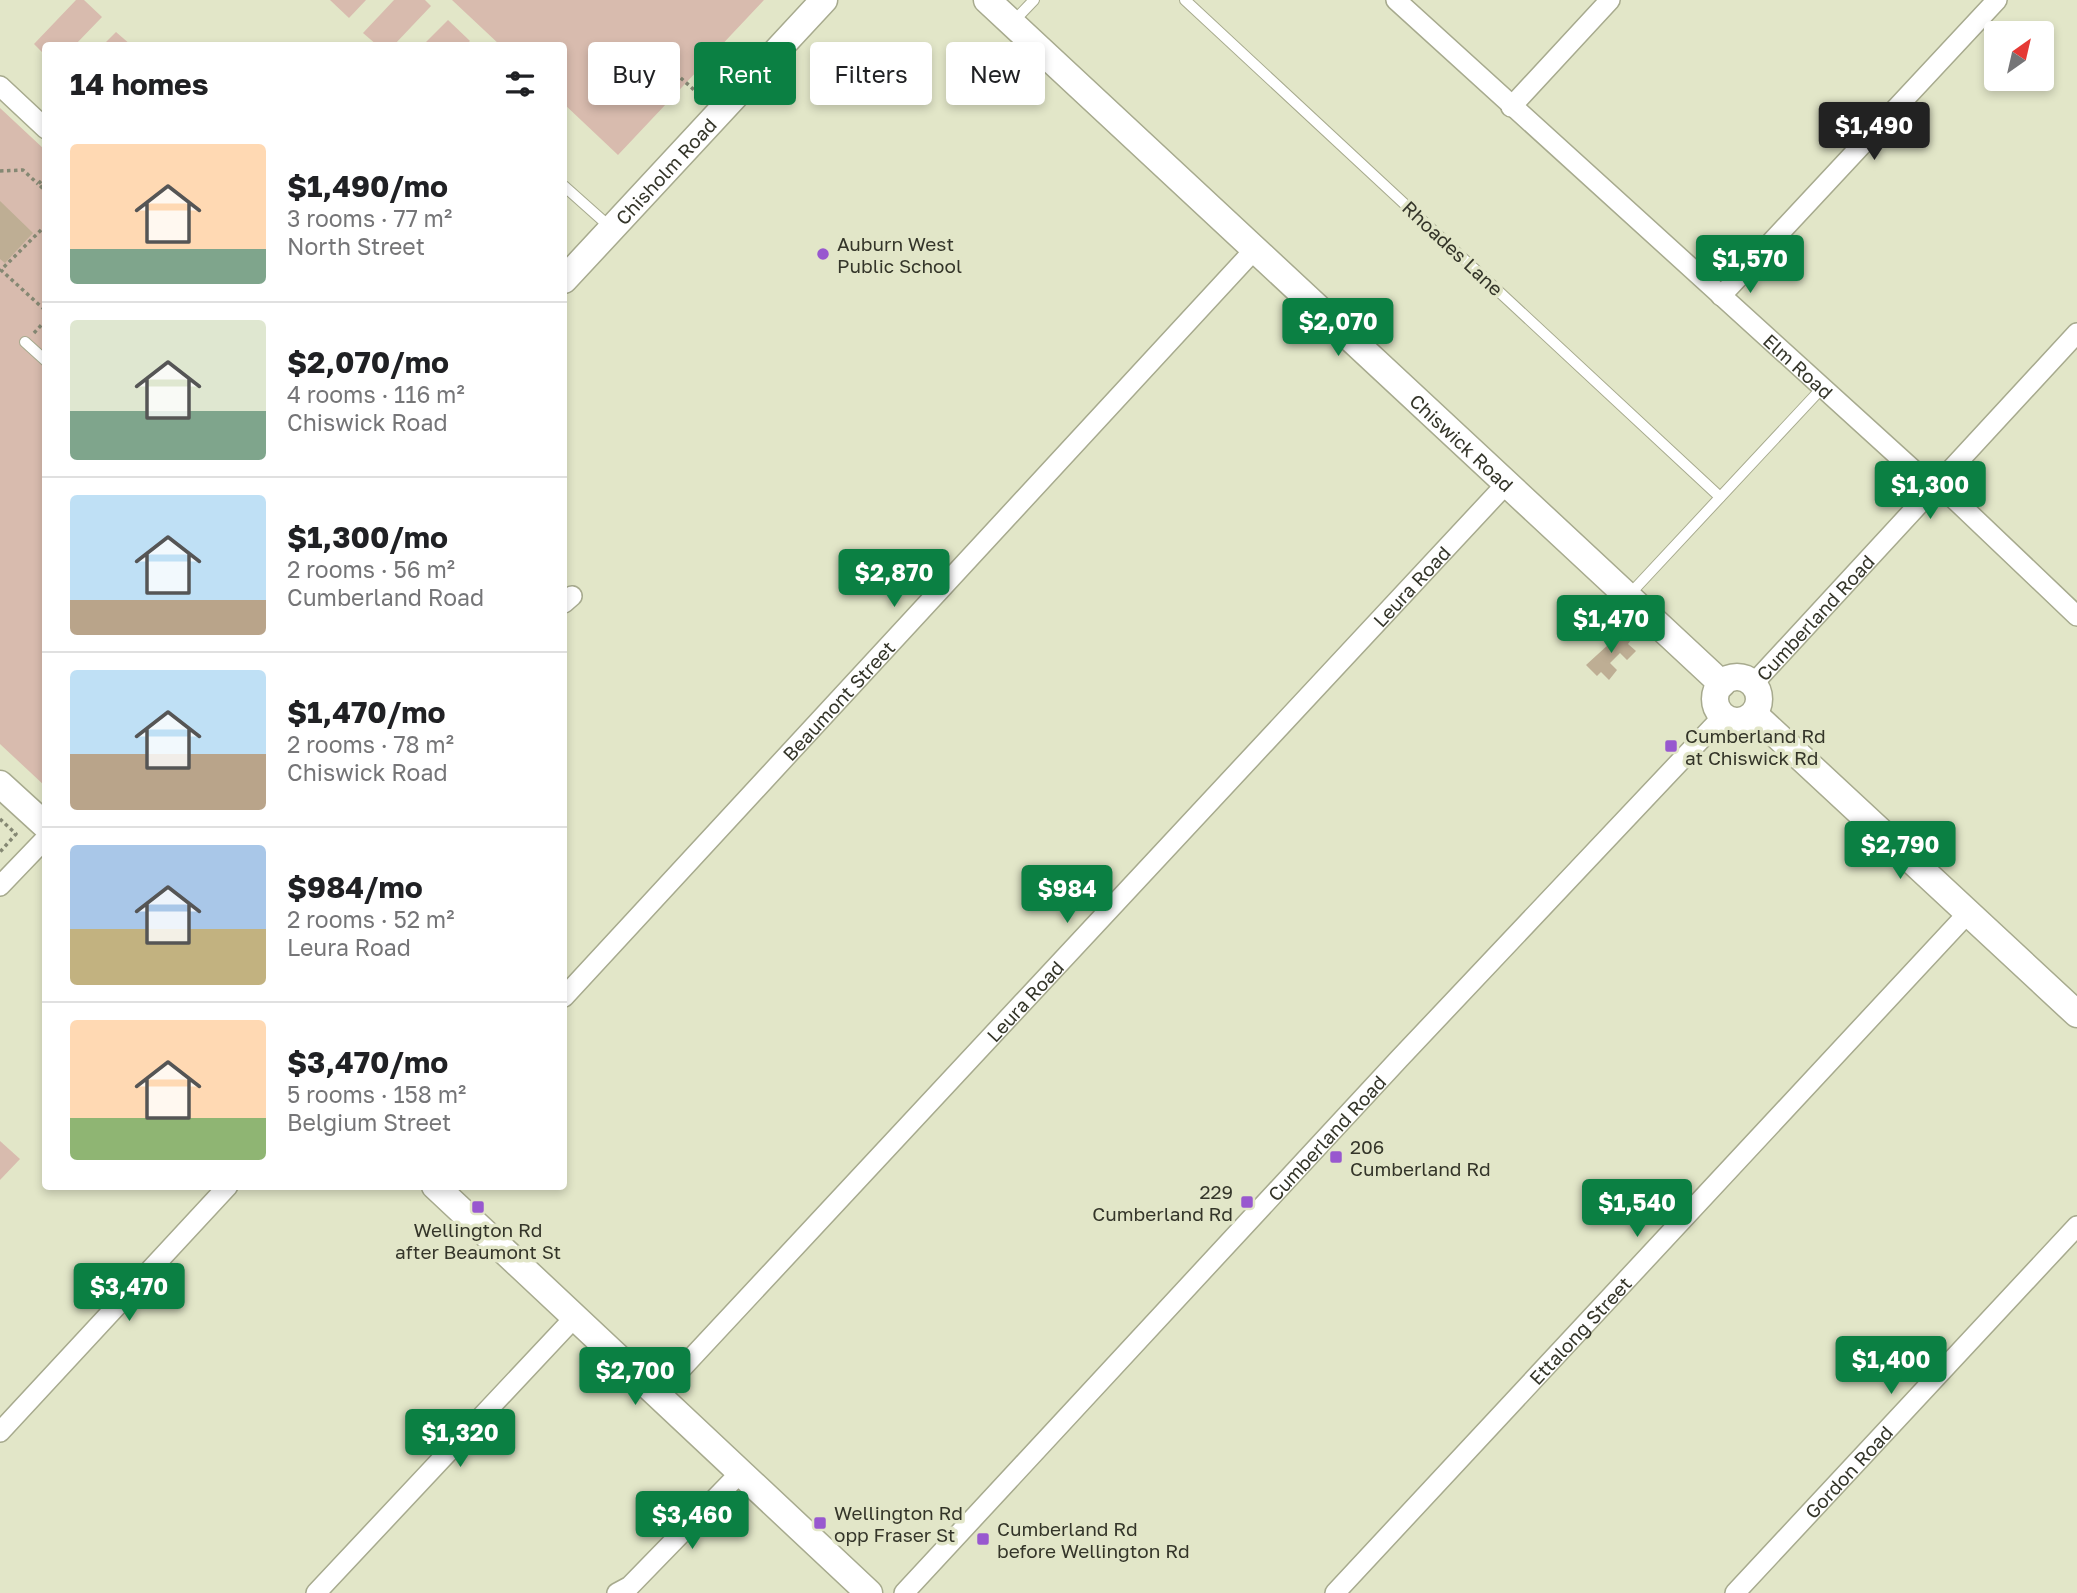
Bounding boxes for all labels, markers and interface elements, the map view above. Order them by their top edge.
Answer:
north arrow [1984,21,2054,91]
map controls [1984,21,2054,91]
chip: Buy [588,42,680,105]
chip: Rent [694,42,796,105]
chip: Filters [810,42,932,105]
chip: New [946,42,1045,105]
icon: filters [501,65,539,103]
text: 14 homes [70,66,209,102]
pin: $1,490 [1817,102,1931,162]
text: $1,490 [1835,111,1913,139]
street label: Chisholm Road [610,113,720,229]
text: $1,490/mo [287,168,448,204]
icon: home [126,172,210,256]
street label: Rhoades Lane [1398,196,1508,300]
text: 3 rooms · 77 m² [287,204,452,232]
text: North Street [287,232,425,260]
place label: Auburn West Public School [837,232,962,277]
pin: $1,570 [1693,236,1807,295]
text: $1,570 [1712,244,1788,272]
marker: Auburn West Public School [815,246,831,262]
pin: $2,070 [1281,298,1395,358]
text: $2,070 [1298,307,1378,335]
street label: Elm Road [1759,328,1838,403]
text: $2,070/mo [287,344,449,380]
icon: home [126,348,210,432]
text: 4 rooms · 116 m² [287,380,465,408]
street label: Chiswick Road [1406,389,1519,496]
text: Chiswick Road [287,408,448,436]
pin: $1,300 [1873,462,1987,521]
text: $1,300 [1891,470,1969,498]
text: $1,300/mo [287,519,448,555]
icon: home [126,523,210,607]
street label: Leura Road [1368,541,1454,631]
street label: Cumberland Road [1751,549,1878,685]
pin: $2,870 [837,550,951,609]
text: 2 rooms · 56 m² [287,555,455,583]
text: $2,870 [854,558,934,586]
text: Cumberland Road [287,583,484,611]
pin: $1,470 [1554,596,1668,655]
text: $1,470 [1573,604,1649,632]
street label: Beaumont Street [777,636,899,765]
text: $1,470/mo [287,694,445,730]
icon: home [126,698,210,782]
place label: Cumberland Rd at Chiswick Rd [1685,724,1826,769]
text: 2 rooms · 78 m² [287,730,454,758]
marker: Cumberland Rd at Chiswick Rd [1663,738,1679,754]
text: Chiswick Road [287,758,448,786]
pin: $2,790 [1843,822,1957,881]
text: $2,790 [1861,830,1939,858]
pin: $984 [1026,866,1108,925]
text: $984/mo [287,869,423,905]
icon: home [126,873,210,957]
text: $984 [1037,874,1097,902]
text: 2 rooms · 52 m² [287,905,454,933]
text: Leura Road [287,933,411,961]
street label: Leura Road [981,955,1068,1046]
text: $3,470/mo [287,1044,448,1080]
icon: home [126,1048,210,1132]
street label: Cumberland Road [1262,1070,1390,1205]
text: 5 rooms · 158 m² [287,1080,466,1108]
text: Belgium Street [287,1108,451,1136]
place label: 206 Cumberland Rd [1350,1135,1491,1180]
marker: 206 Cumberland Rd [1328,1149,1344,1165]
place label: 229 Cumberland Rd [1092,1180,1233,1225]
pin: $1,540 [1580,1180,1694,1239]
text: $1,540 [1598,1188,1676,1216]
marker: 229 Cumberland Rd [1239,1194,1255,1210]
marker: Wellington Rd after Beaumont St [470,1199,486,1215]
place label: Wellington Rd after Beaumont St [395,1218,561,1263]
pin: $3,470 [72,1264,186,1323]
street label: Ettalong Street [1524,1271,1635,1389]
text: $3,470 [90,1272,168,1300]
pin: $1,400 [1834,1336,1948,1396]
text: $1,400 [1852,1345,1930,1373]
pin: $2,700 [578,1348,692,1407]
text: $2,700 [595,1356,675,1384]
pin: $1,320 [403,1410,517,1469]
text: $1,320 [421,1418,499,1446]
street label: Gordon Road [1799,1420,1897,1523]
pin: $3,460 [635,1492,749,1551]
text: $3,460 [652,1500,732,1528]
place label: Wellington Rd opp Fraser St [834,1501,963,1546]
marker: Wellington Rd opp Fraser St [812,1515,828,1531]
place label: Cumberland Rd before Wellington Rd [997,1517,1190,1562]
marker: Cumberland Rd before Wellington Rd [975,1531,991,1547]

